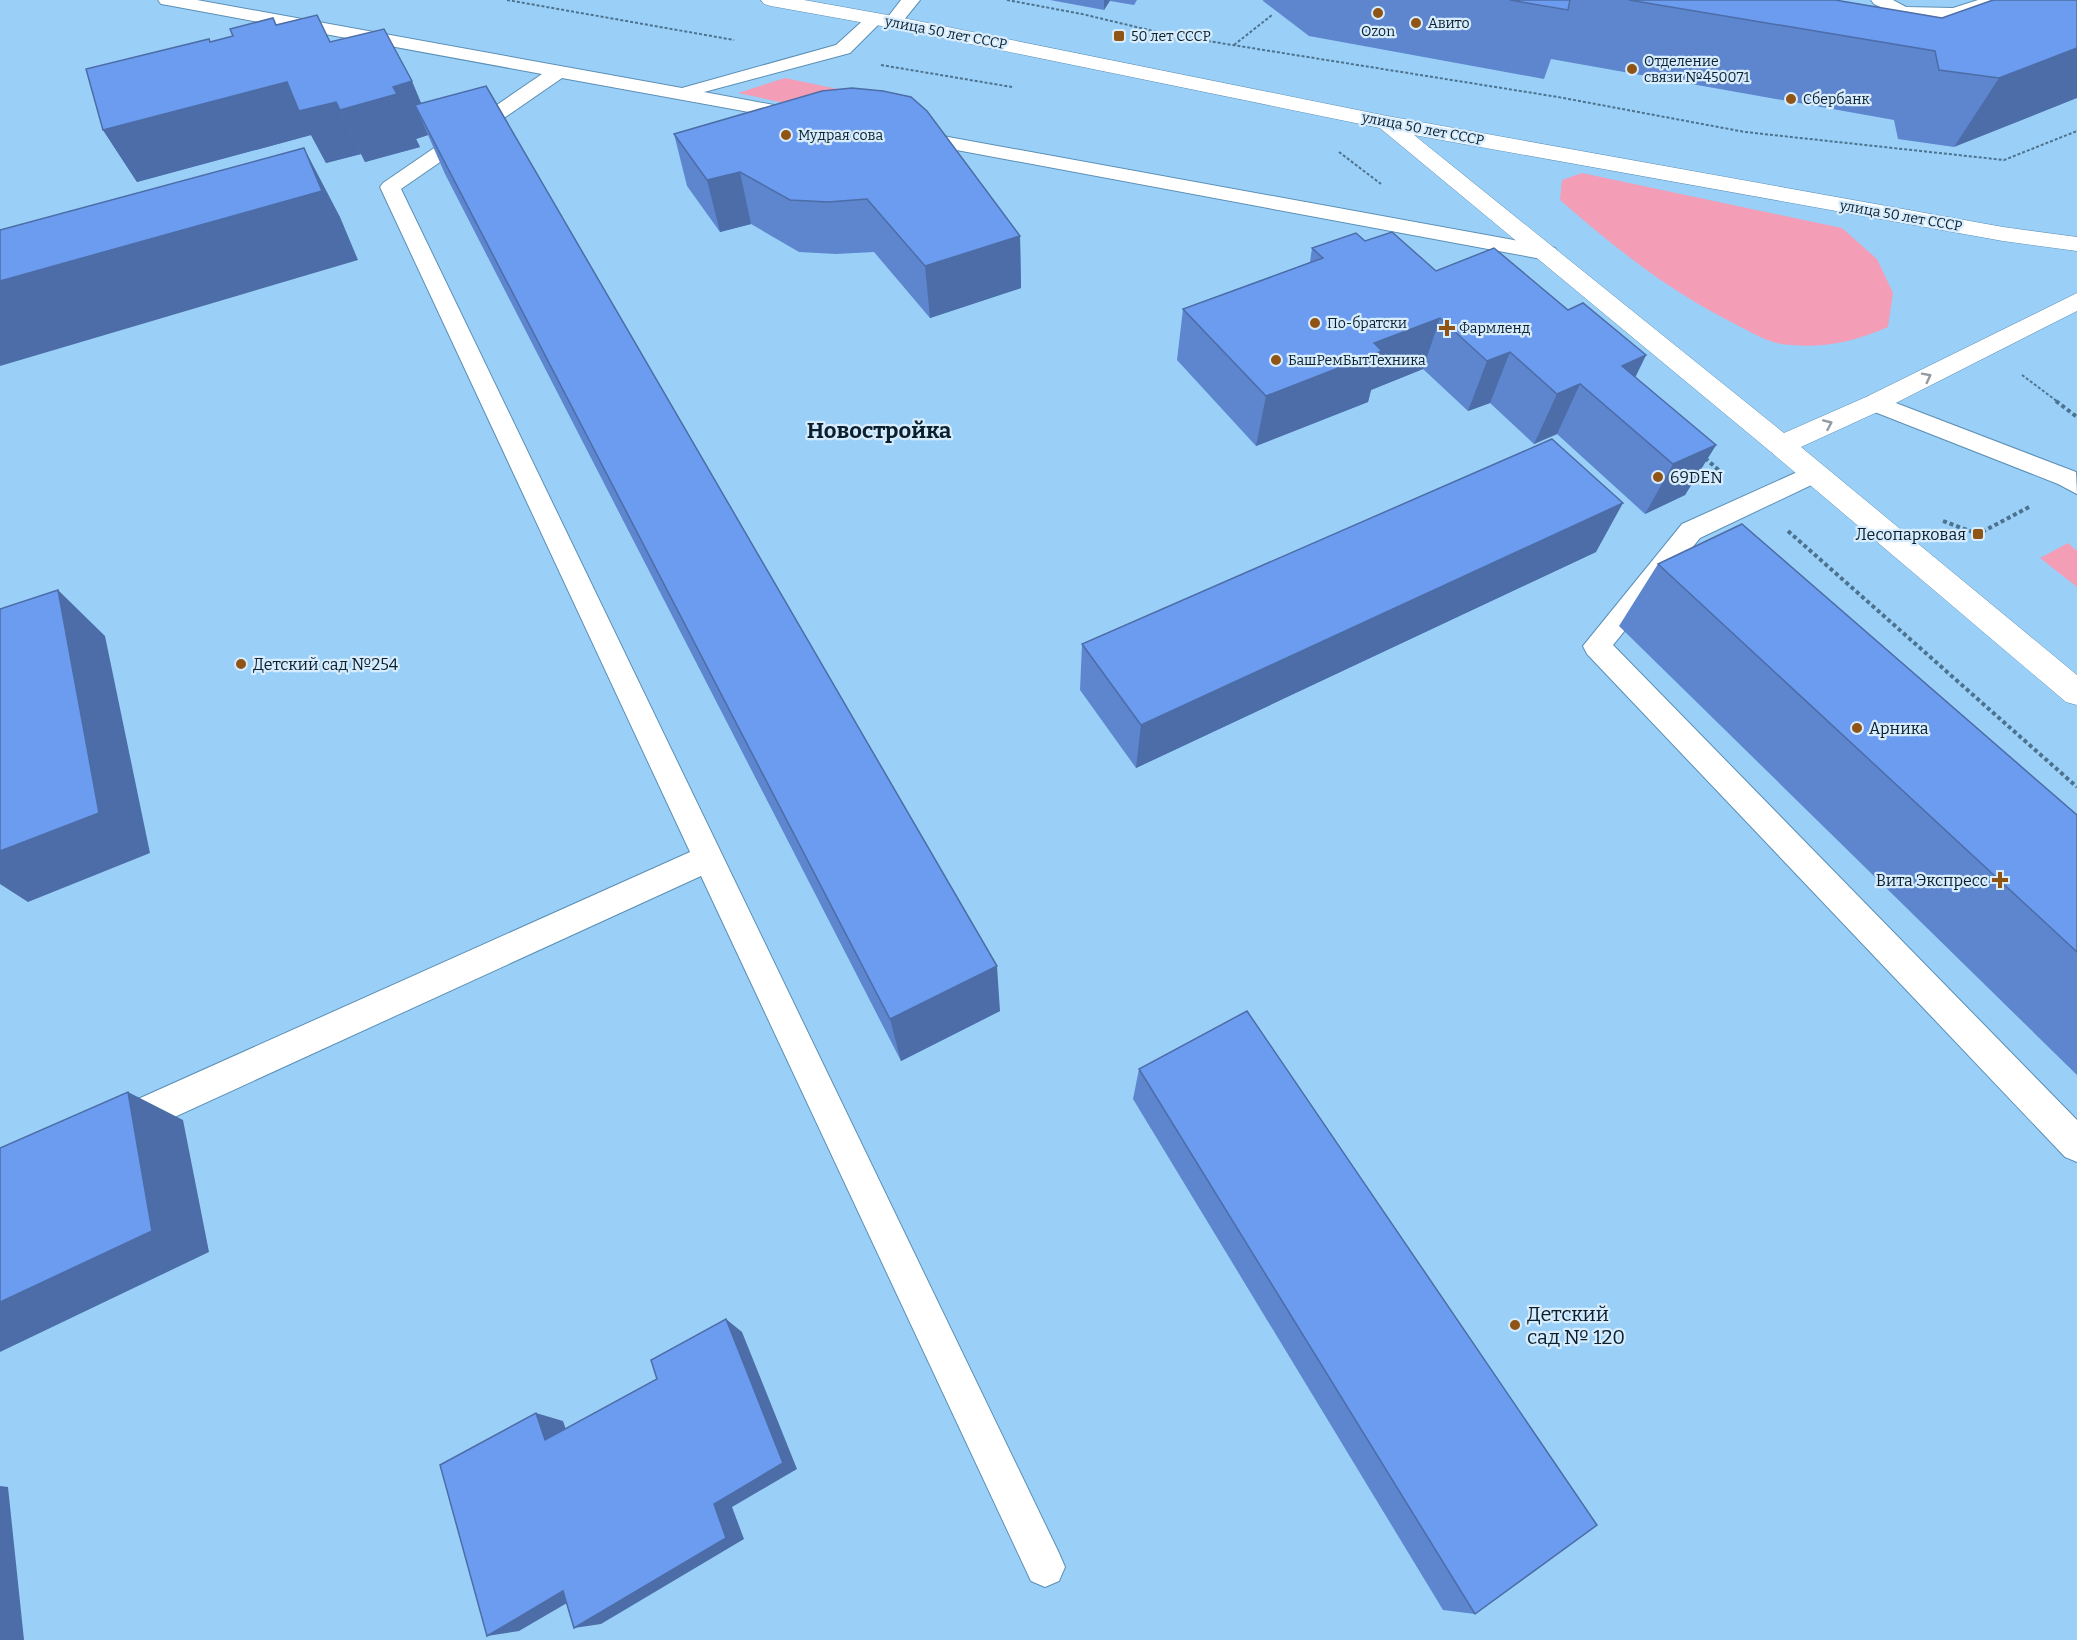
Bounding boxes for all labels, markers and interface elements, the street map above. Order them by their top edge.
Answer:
marker: Ozon [1371,6,1385,20]
street label: улица 50 лет СССР [883,13,1008,53]
place label: Авито [1428,15,1470,32]
marker: Авито [1409,16,1423,30]
place label: Ozon [1361,23,1395,40]
place label: 50 лет СССР [1131,28,1211,45]
marker: 50 лет СССР [1112,29,1126,43]
place label: Отделение связи №450071 [1644,53,1750,86]
marker: Отделение связи №450071 [1625,62,1639,76]
place label: Сбербанк [1803,91,1870,108]
marker: Сбербанк [1784,92,1798,106]
street label: улица 50 лет СССР [1360,109,1485,149]
place label: Мудрая сова [798,127,883,144]
marker: Мудрая сова [779,128,793,142]
street label: улица 50 лет СССР [1837,197,1964,235]
place label: По-братски [1327,315,1407,332]
marker: По-братски [1308,316,1322,330]
place label: Фармленд [1459,320,1531,337]
marker: Фармленд [1440,321,1454,335]
place label: БашРемБытТехника [1288,352,1426,369]
marker: БашРемБытТехника [1269,353,1283,367]
one-way arrow [1921,373,1932,384]
district label: Новостройка [807,417,952,444]
one-way arrow [1822,419,1833,431]
place label: 69DEN [1670,468,1723,487]
marker: 69DEN [1651,470,1665,484]
place label: Лесопарковая [1856,525,1966,544]
marker: Лесопарковая [1971,527,1985,541]
place label: Детский сад №254 [253,655,399,674]
marker: Детский сад №254 [234,657,248,671]
place label: Арника [1869,719,1929,738]
marker: Арника [1850,721,1864,735]
place label: Вита Экспресс [1876,871,1988,890]
marker: Вита Экспресс [1993,873,2007,887]
place label: Детский сад № 120 [1527,1302,1625,1349]
marker: Детский сад № 120 [1508,1318,1522,1332]

